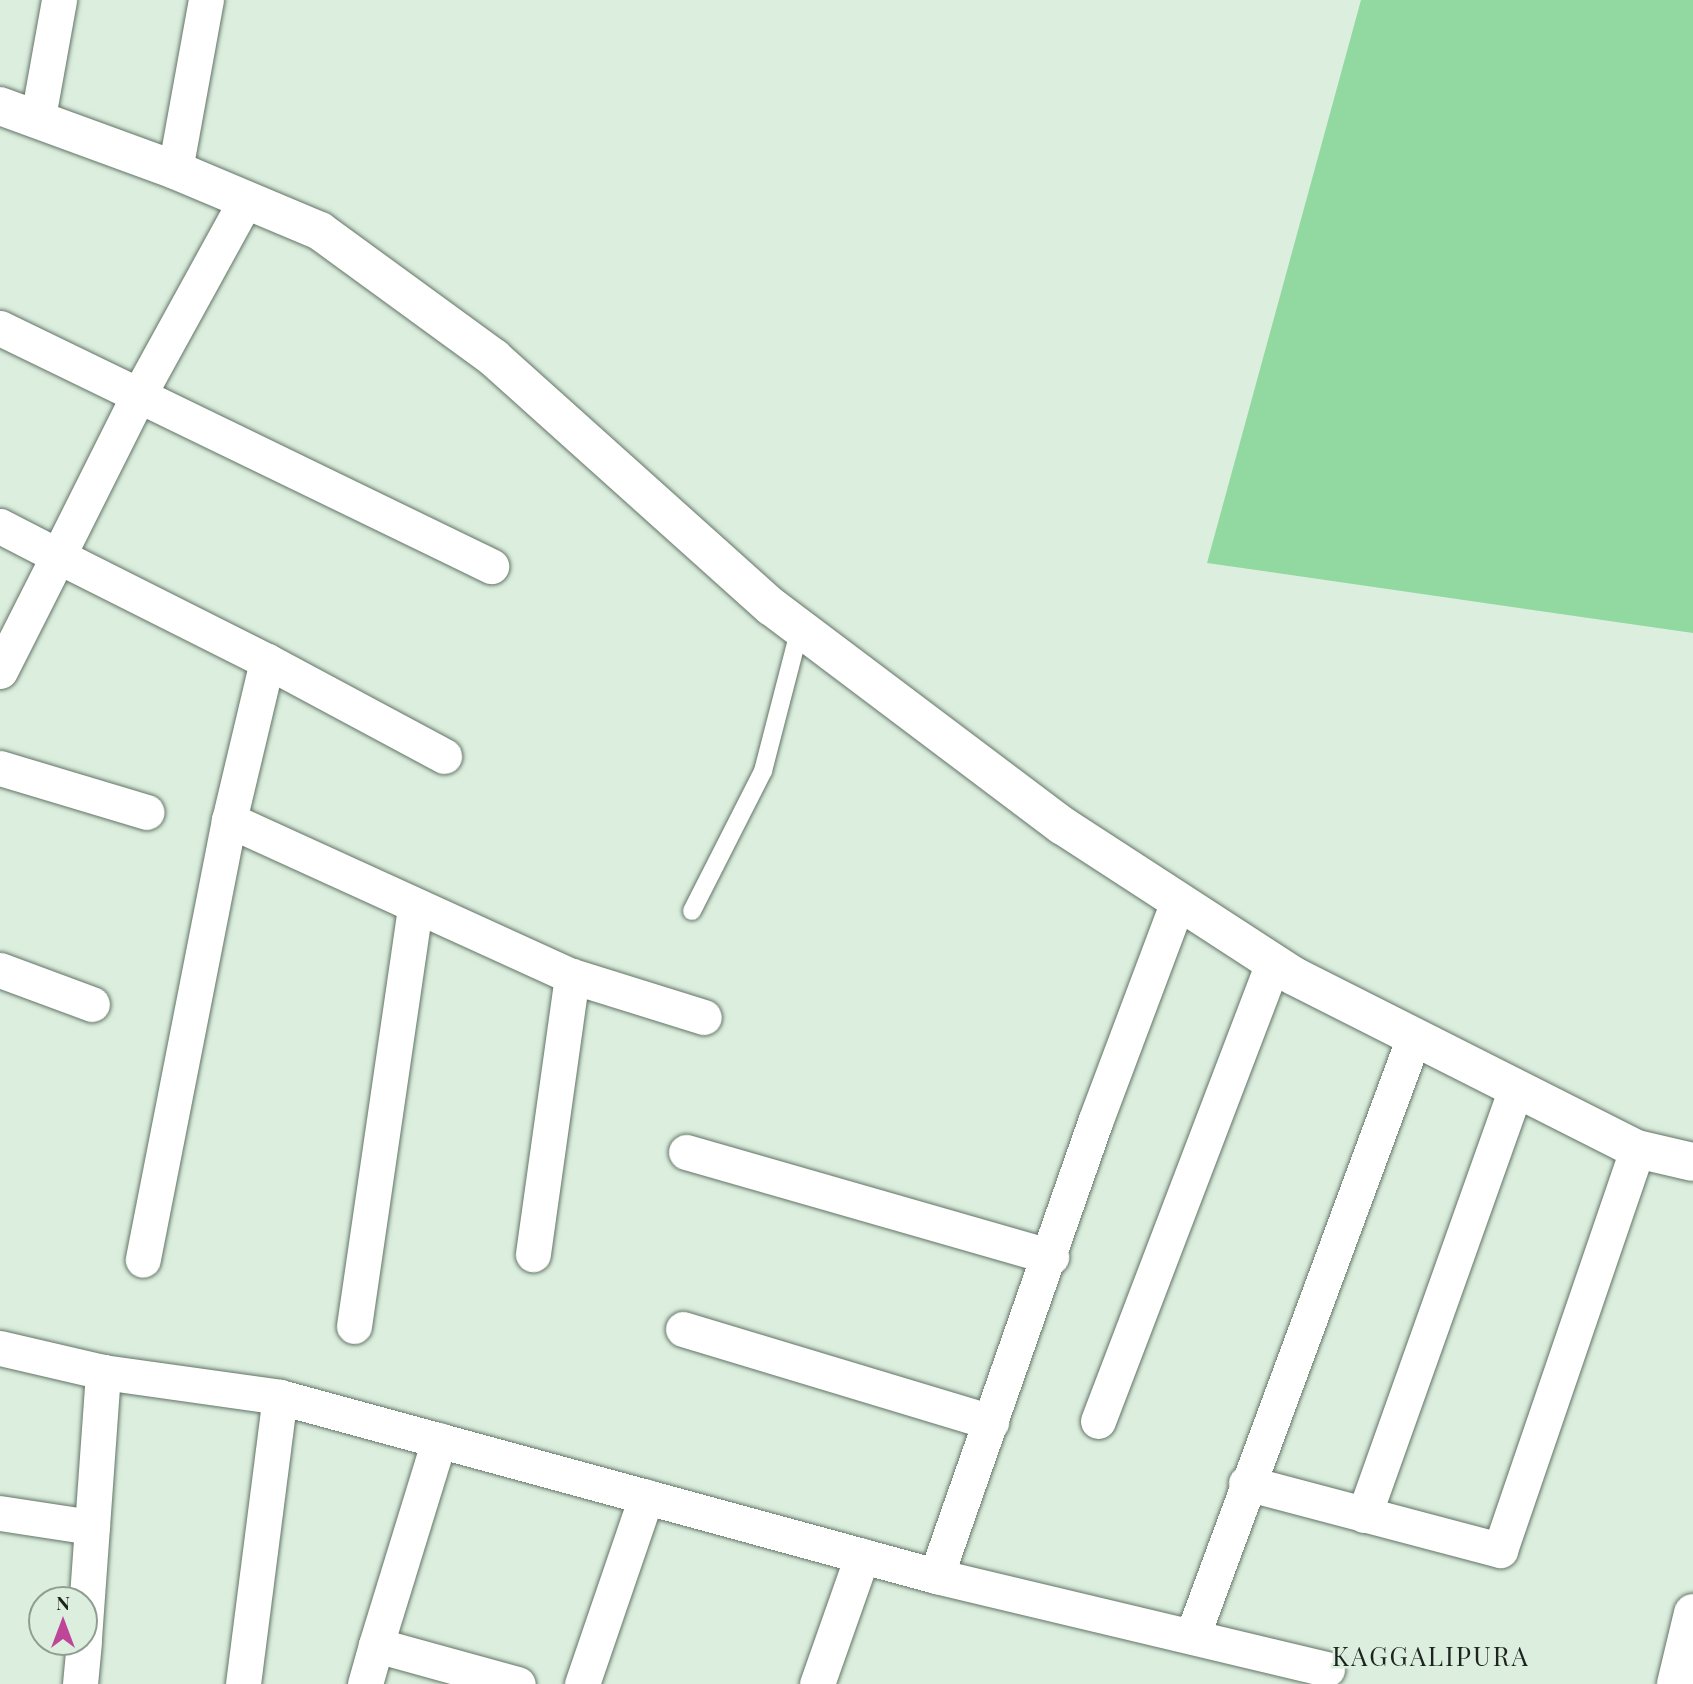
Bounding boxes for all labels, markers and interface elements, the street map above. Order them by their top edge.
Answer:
north arrow [28,1586,98,1656]
text: N [56,1589,70,1615]
district label: KAGGALIPURA [1333,1640,1529,1672]

